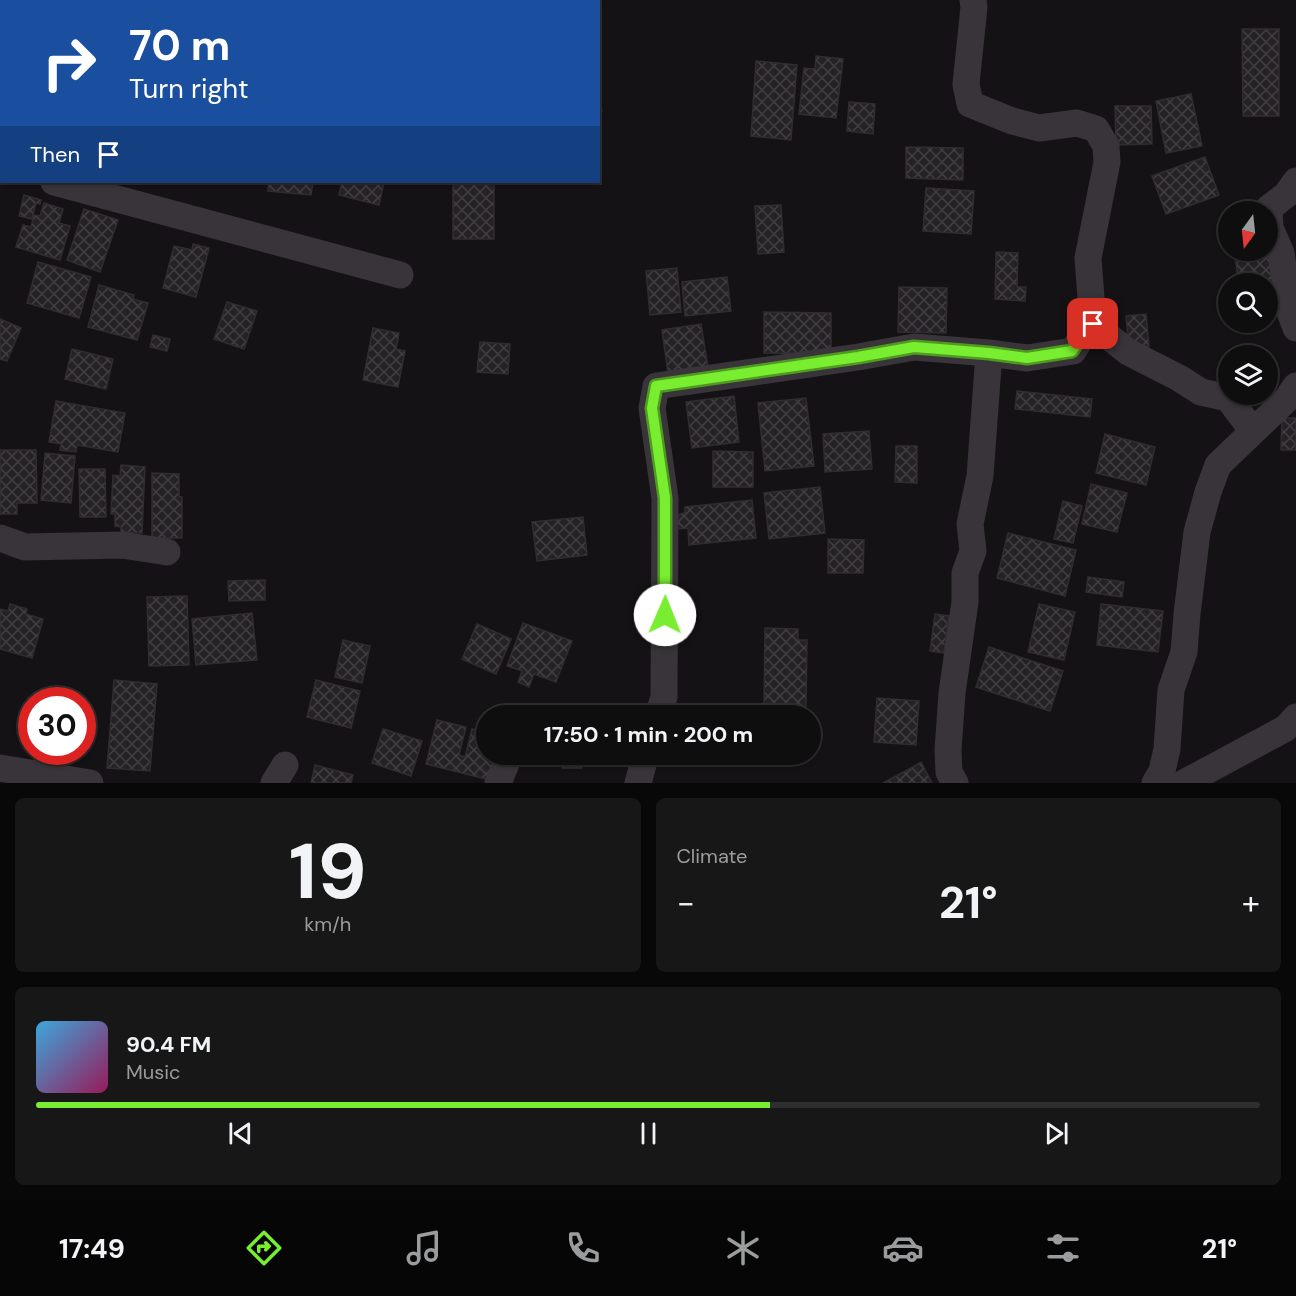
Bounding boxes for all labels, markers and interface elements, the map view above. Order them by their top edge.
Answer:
text: 70 m [129,18,230,73]
icon: right [30,24,108,102]
text: Turn right [129,71,249,106]
icon: arrive [92,138,125,171]
text: Then [30,140,80,169]
north arrow [1218,201,1278,261]
map controls [1218,201,1278,405]
button: search [1218,273,1278,333]
pin [1067,298,1118,349]
icon: arrive [1076,307,1109,340]
button: layers [1218,345,1278,405]
position arrow [633,583,697,647]
speed limit sign: 30 [18,687,96,765]
text: 17:50 · 1 min · 200 m [544,720,753,749]
text: 19 [289,821,367,922]
text: Climate [677,843,747,869]
text: 21° [939,873,998,932]
text: − [677,881,695,924]
text: + [1242,881,1260,924]
text: km/h [304,911,351,937]
text: 90.4 FM [126,1030,211,1059]
text: Music [126,1059,181,1085]
icon: previous [224,1117,257,1150]
icon: pause [632,1117,665,1150]
icon: next [1040,1117,1073,1150]
icon: directions [243,1227,285,1269]
icon: music [403,1227,445,1269]
icon: phone [562,1227,604,1269]
icon: climate [722,1227,764,1269]
icon: car [882,1227,924,1269]
icon: filters [1042,1227,1084,1269]
text: 17:49 [59,1231,125,1266]
text: 21° [1202,1231,1237,1266]

